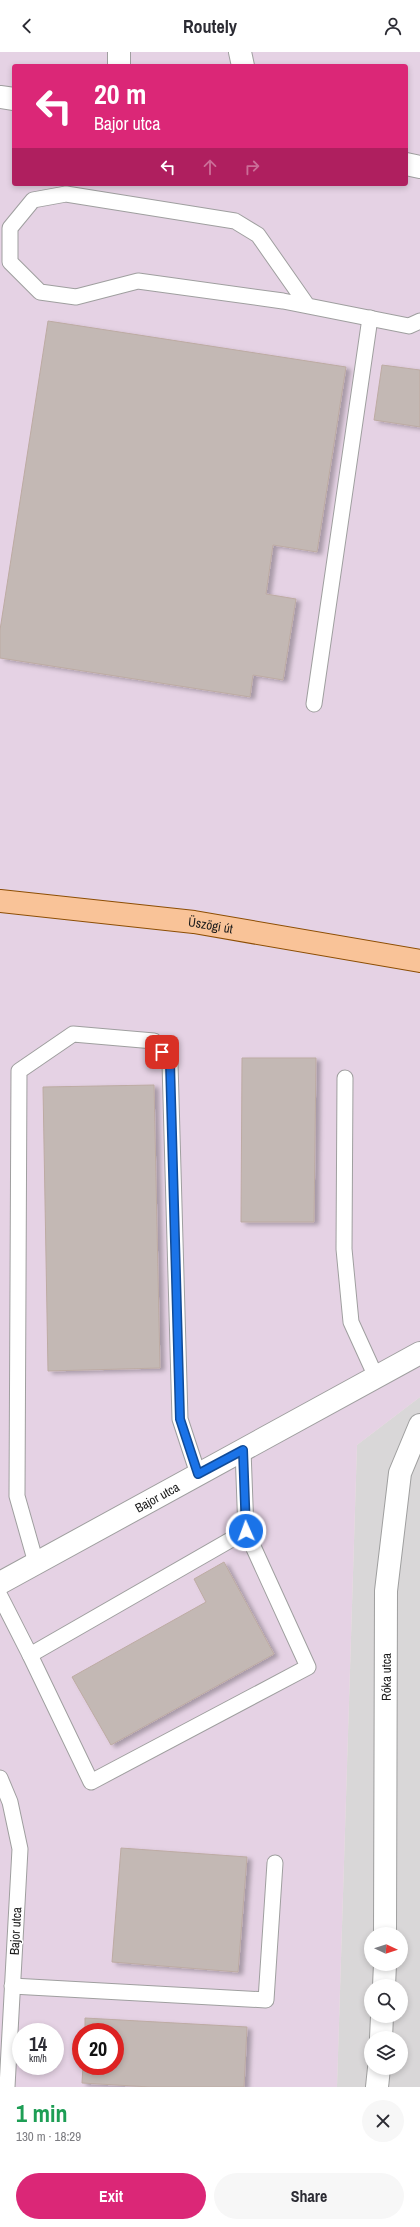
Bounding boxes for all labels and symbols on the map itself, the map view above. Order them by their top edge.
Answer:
street label: Üszögi út [187,913,234,938]
pin [145,1035,179,1069]
street label: Bajor utca [132,1478,182,1516]
position arrow [225,1510,267,1552]
street label: Róka utca [378,1653,395,1701]
street label: Bajor utca [6,1907,25,1955]
north arrow [364,1927,408,1971]
speed limit sign: 20 [72,2023,124,2075]

